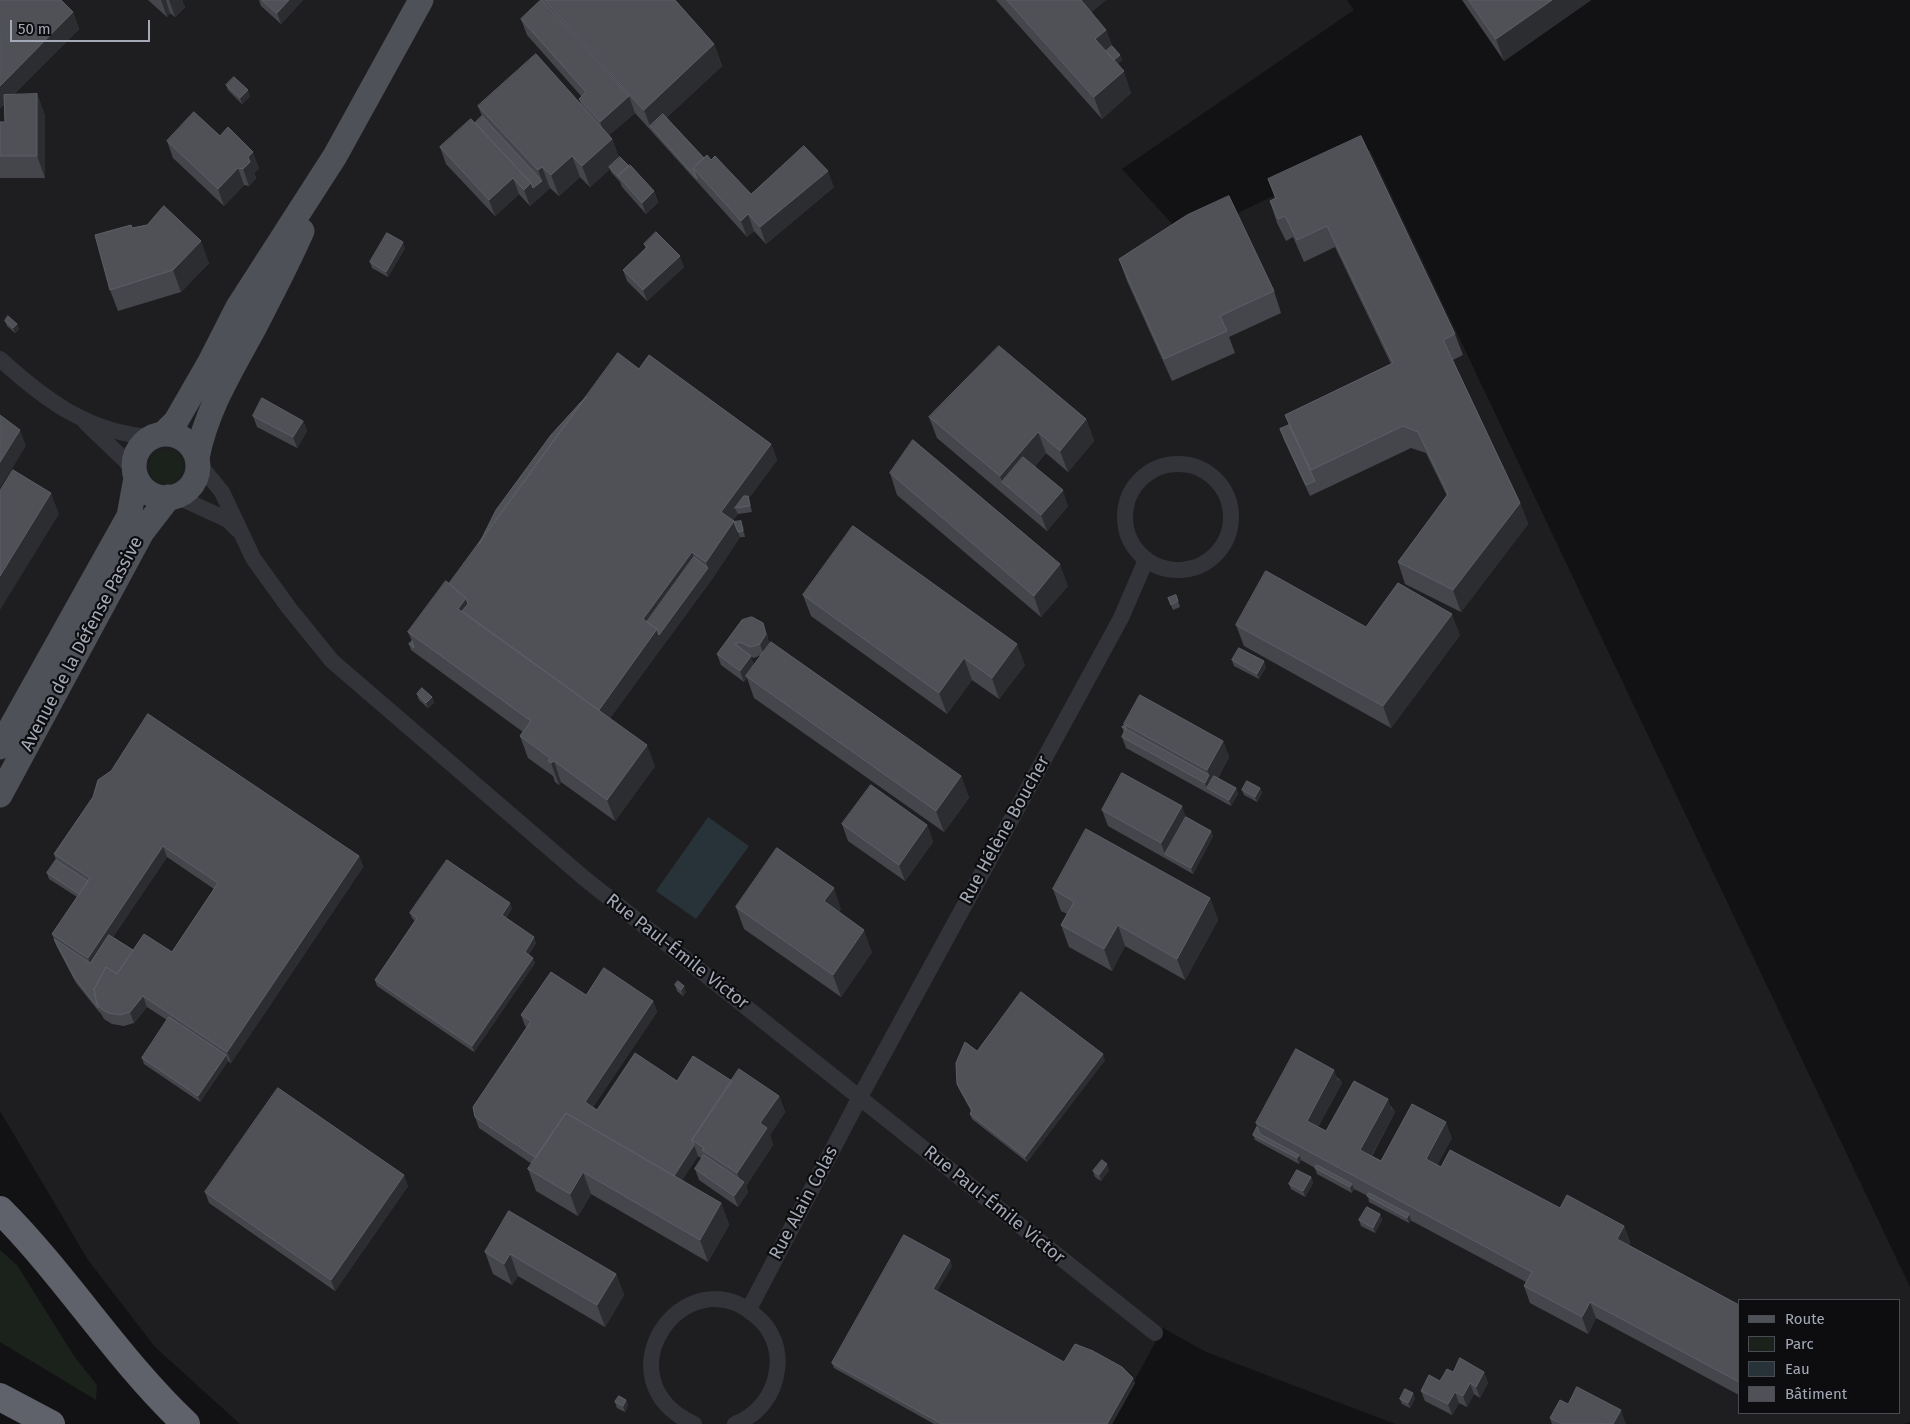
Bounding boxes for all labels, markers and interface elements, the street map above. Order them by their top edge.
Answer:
scale bar [12,10,152,42]
text: 50 m [18,20,51,38]
street label: Avenue de la Défense Passive [16,533,148,755]
street label: Rue Hélène Boucher [955,752,1055,908]
street label: Rue Paul-Émile Victor [601,890,753,1014]
street label: Rue Paul-Émile Victor [919,1142,1069,1268]
street label: Rue Alain Colas [765,1143,843,1263]
legend [1738,1299,1900,1414]
text: Route [1785,1310,1825,1328]
text: Parc [1785,1335,1814,1353]
text: Eau [1785,1360,1810,1378]
text: Bâtiment [1785,1385,1847,1403]

